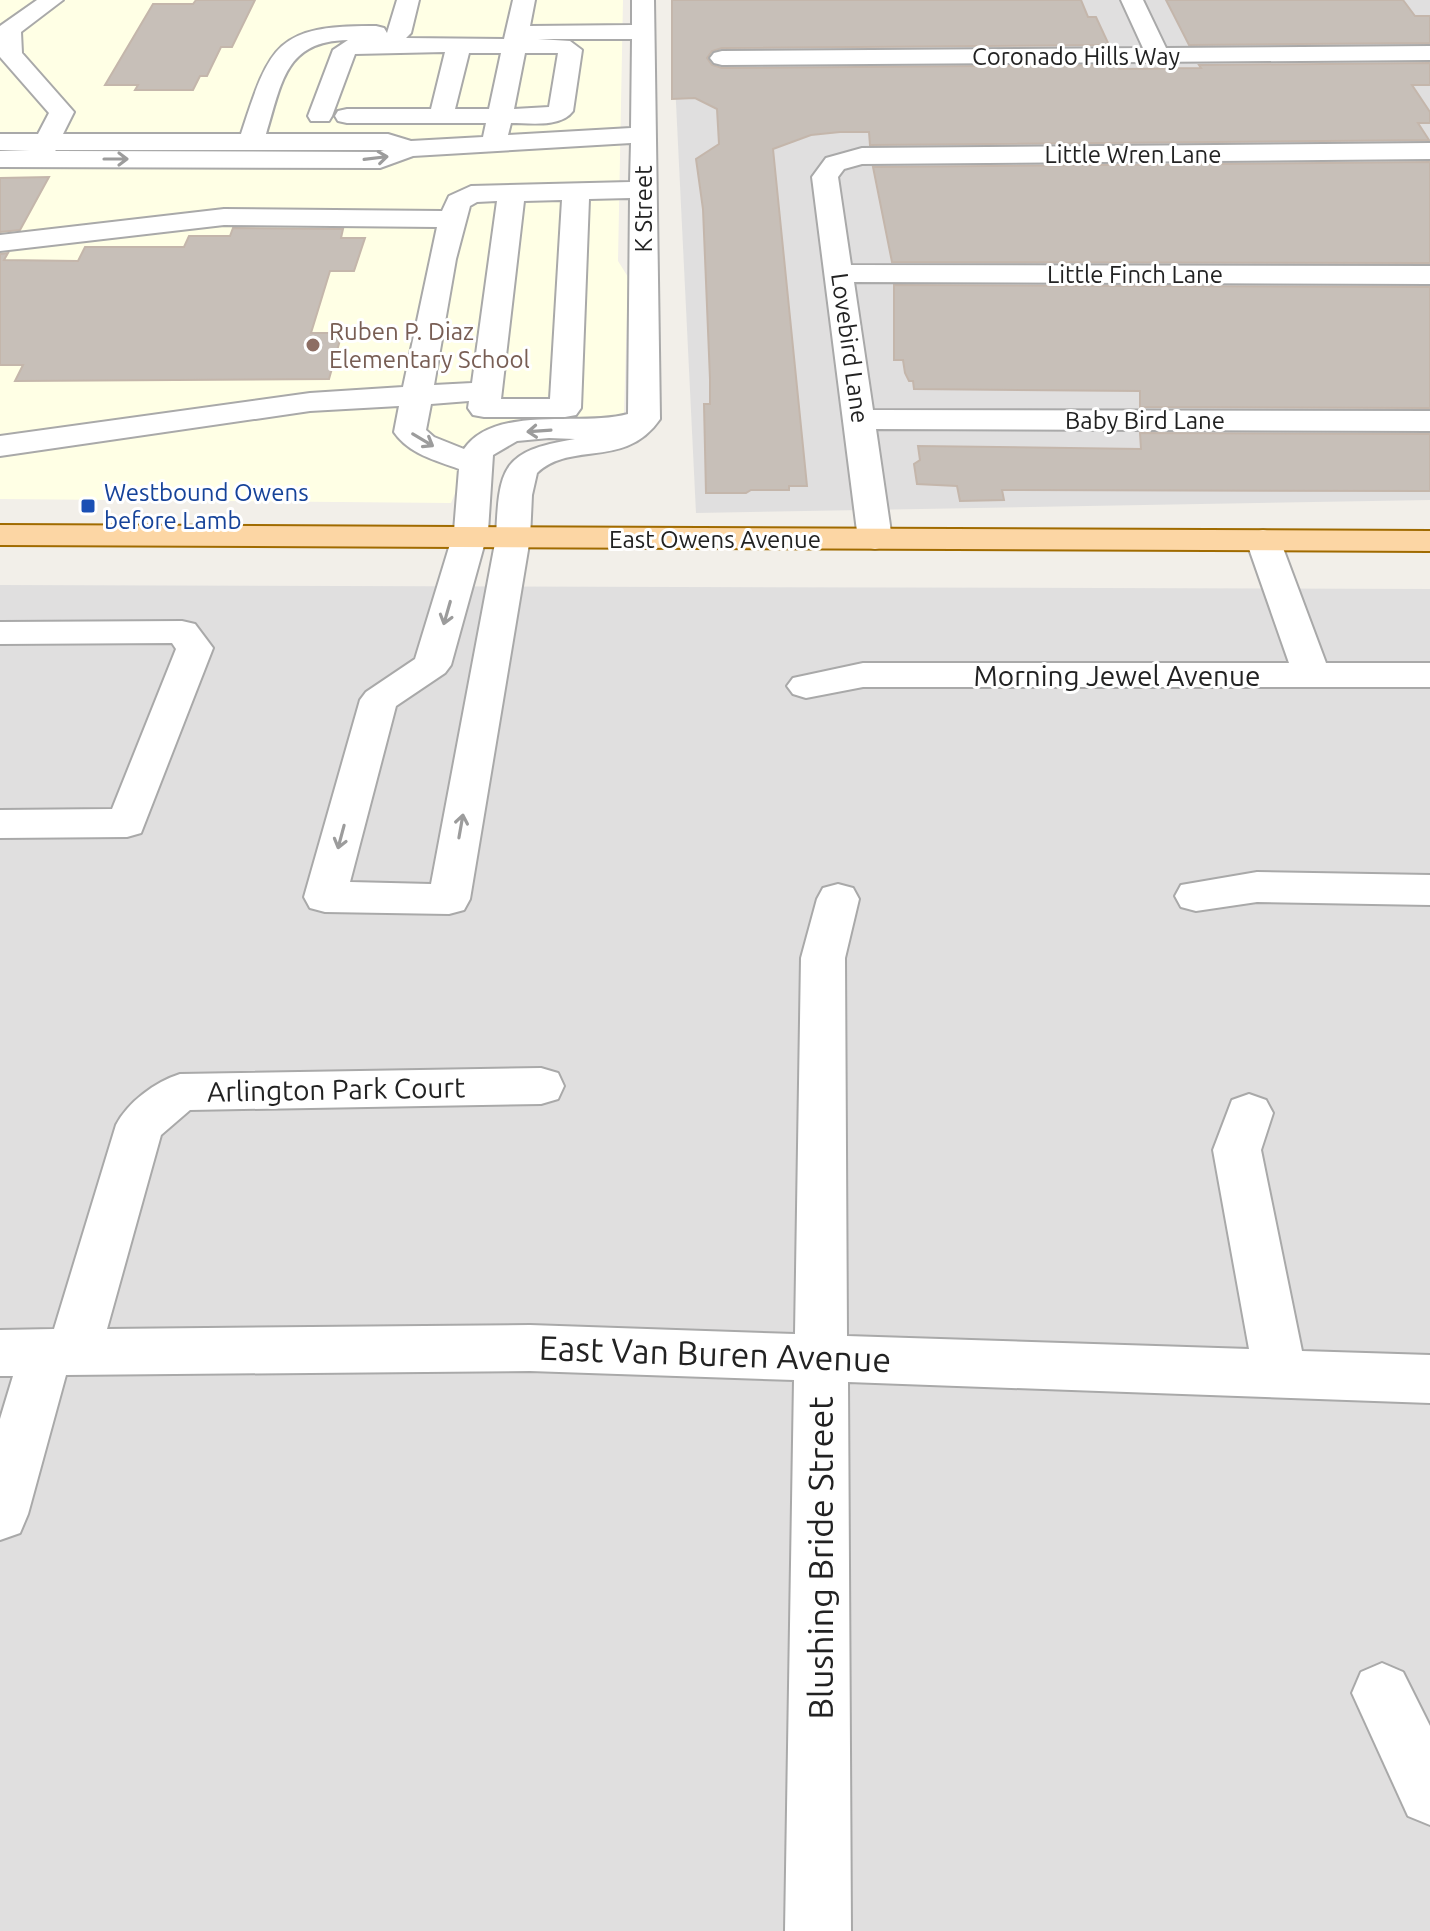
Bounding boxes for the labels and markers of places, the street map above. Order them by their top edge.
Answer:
place label: Ruben P. Diaz Elementary School [329,318,530,373]
marker: Ruben P. Diaz Elementary School [304,336,322,354]
place label: Westbound Owens before Lamb [104,479,309,534]
marker: Westbound Owens before Lamb [79,497,97,515]

